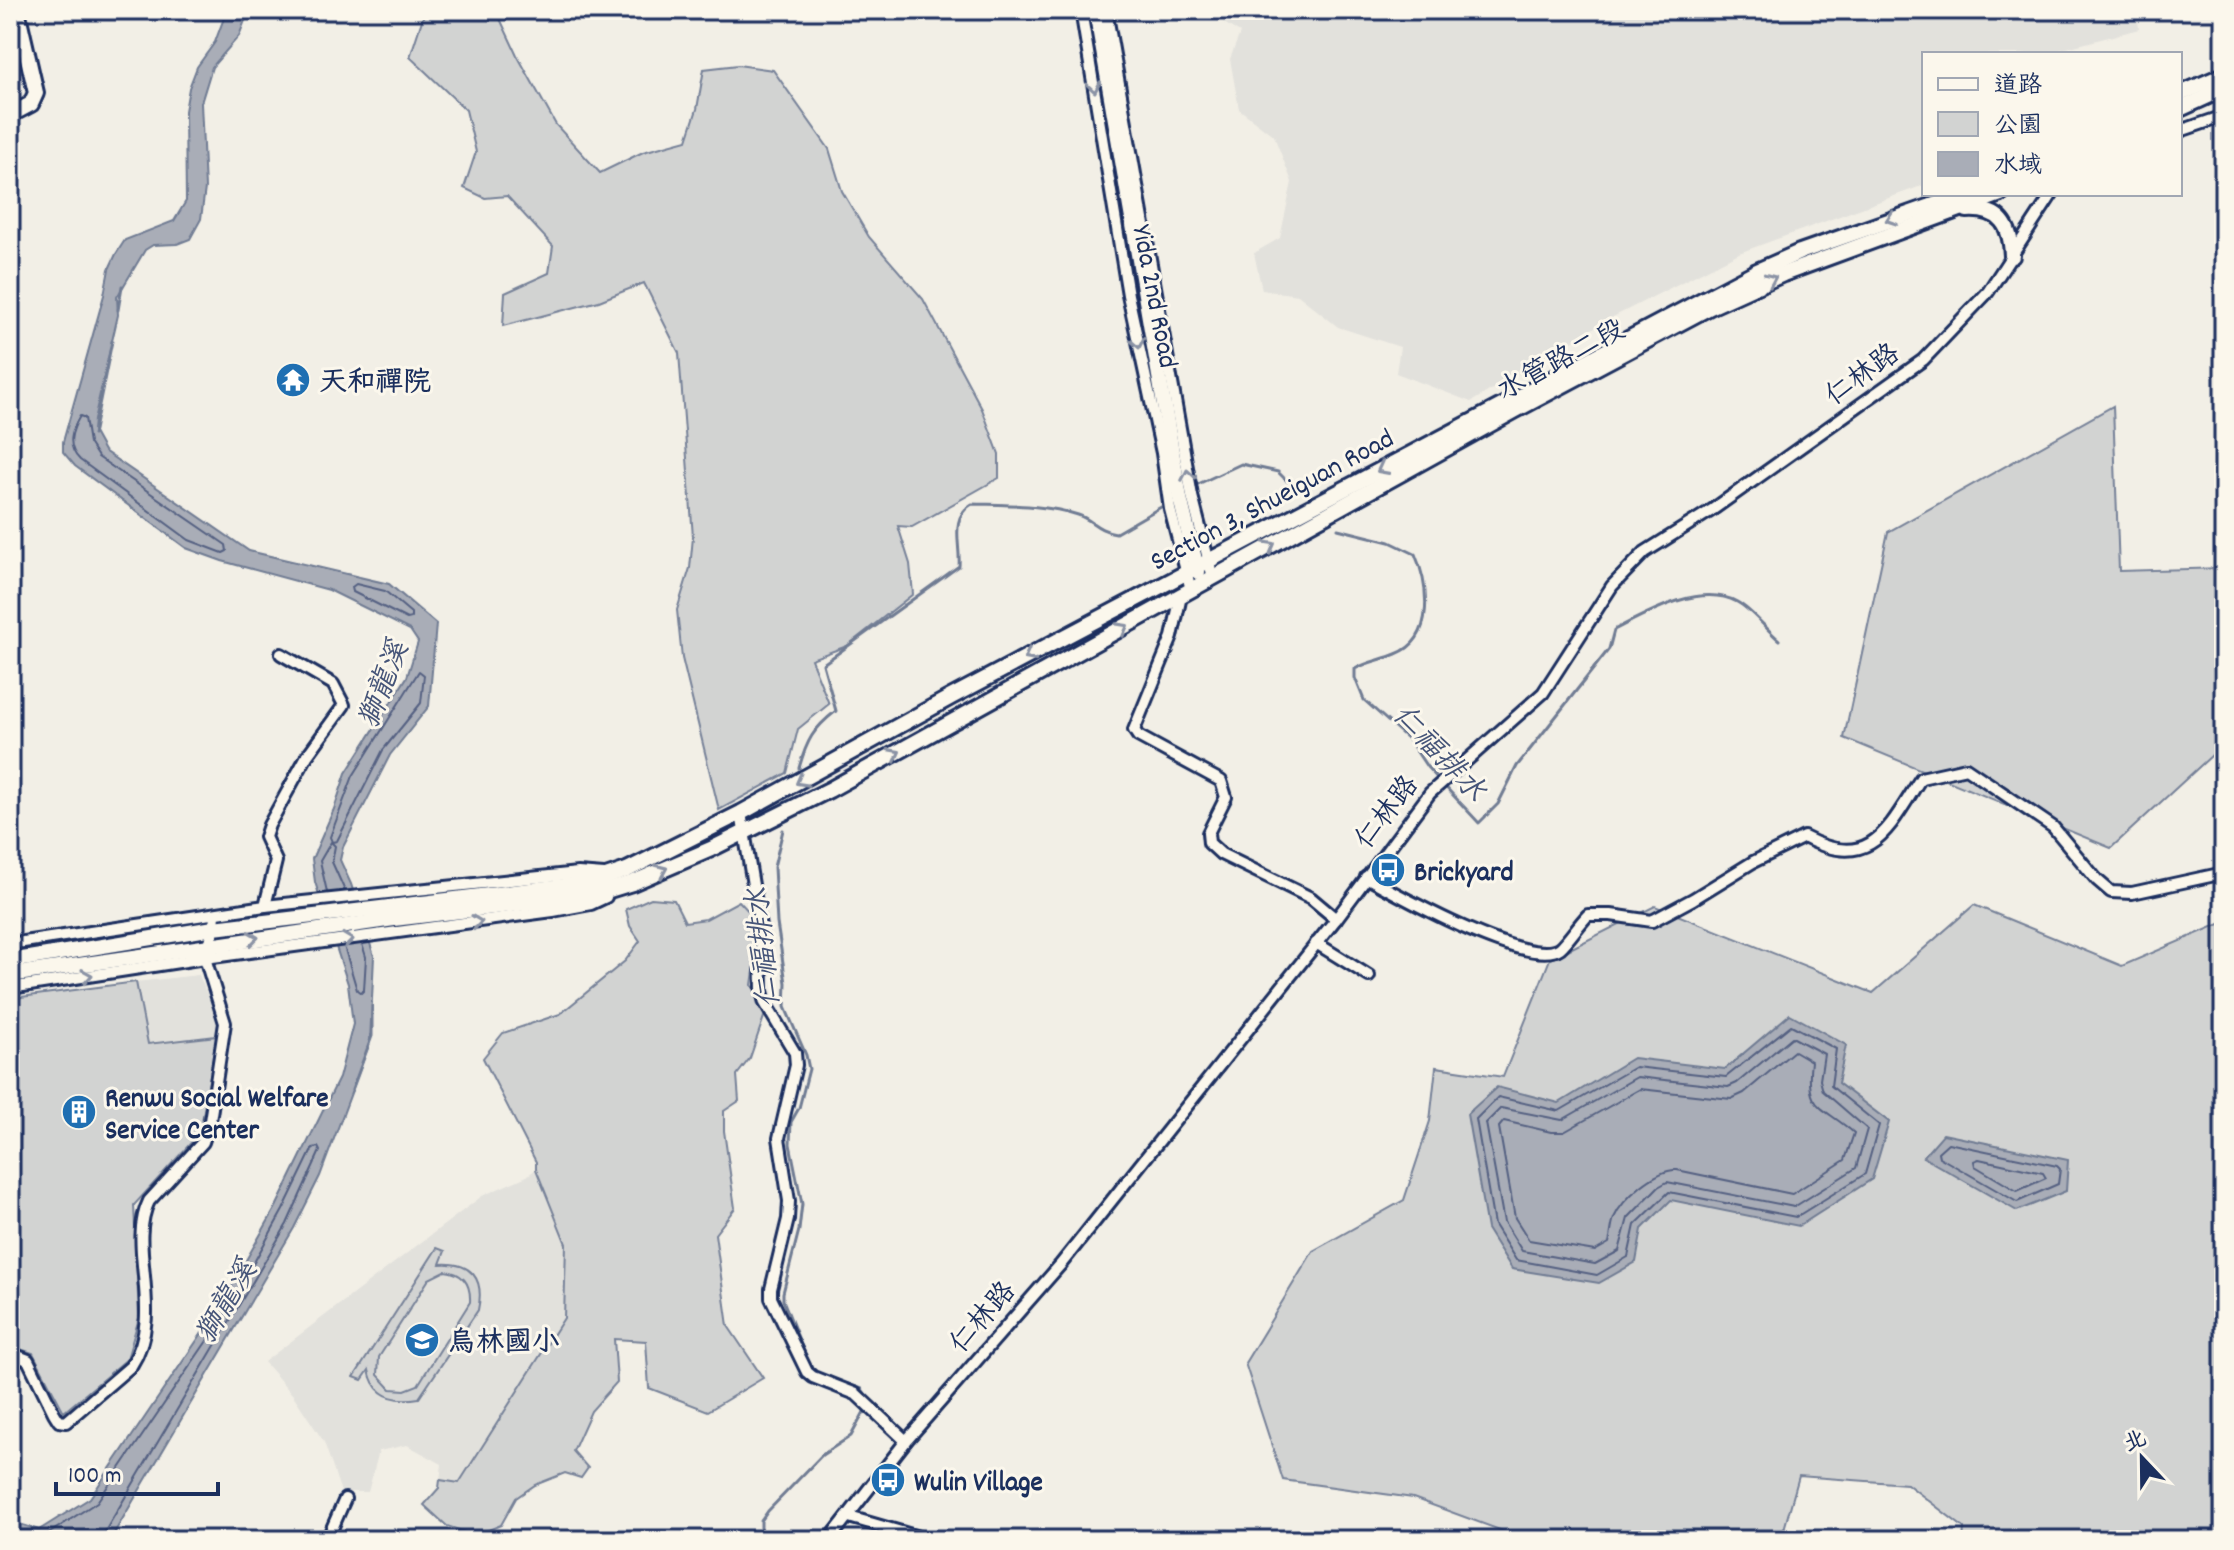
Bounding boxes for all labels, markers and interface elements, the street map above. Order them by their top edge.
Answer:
legend [1922,52,2182,196]
text: 道路 [1994,70,2042,104]
one-way arrow [1085,80,1102,94]
text: 公園 [1994,110,2042,144]
text: 水域 [1994,150,2042,184]
one-way arrow [1885,210,1899,226]
street label: Yida 2nd Road [1119,222,1186,372]
one-way arrow [1763,273,1777,289]
street label: 水管路二段 [1491,312,1634,413]
one-way arrow [1129,336,1146,349]
street label: 仁林路 [1818,336,1910,418]
temple icon: 天和禪院 [274,361,312,399]
place label: 天和禪院 [319,365,431,405]
street label: Section 3, Shueiguan Road [1144,421,1402,584]
one-way arrow [1376,460,1391,475]
one-way arrow [1181,468,1198,481]
one-way arrow [1262,541,1276,556]
one-way arrow [1114,623,1129,638]
water label: 獅龍溪 [350,634,423,735]
one-way arrow [1022,646,1037,661]
water label: 仁福排水 [1380,697,1494,814]
one-way arrow [886,748,901,764]
street label: 仁林路 [1347,769,1431,859]
one-way arrow [795,771,809,786]
bus stop icon: Brickyard [1369,851,1407,889]
place label: Brickyard [1414,855,1514,895]
one-way arrow [654,863,668,879]
water label: 仁福排水 [739,885,794,1009]
one-way arrow [470,914,484,931]
one-way arrow [246,930,260,947]
one-way arrow [341,932,355,949]
one-way arrow [80,968,94,985]
place label: Renwu Social Welfare Service Center [105,1081,329,1153]
building icon: Renwu Social Welfare Service Center [60,1093,98,1131]
water label: 獅龍溪 [187,1252,271,1353]
street label: 仁林路 [942,1274,1027,1364]
school or university icon: 烏林國小 [403,1321,441,1359]
place label: 烏林國小 [448,1325,560,1365]
north arrow [2102,1418,2182,1498]
text: 北 [2120,1424,2152,1461]
scale bar [56,1446,218,1496]
text: 100 m [68,1460,121,1494]
bus stop icon: Wulin Village [869,1461,907,1499]
place label: Wulin Village [914,1465,1043,1505]

